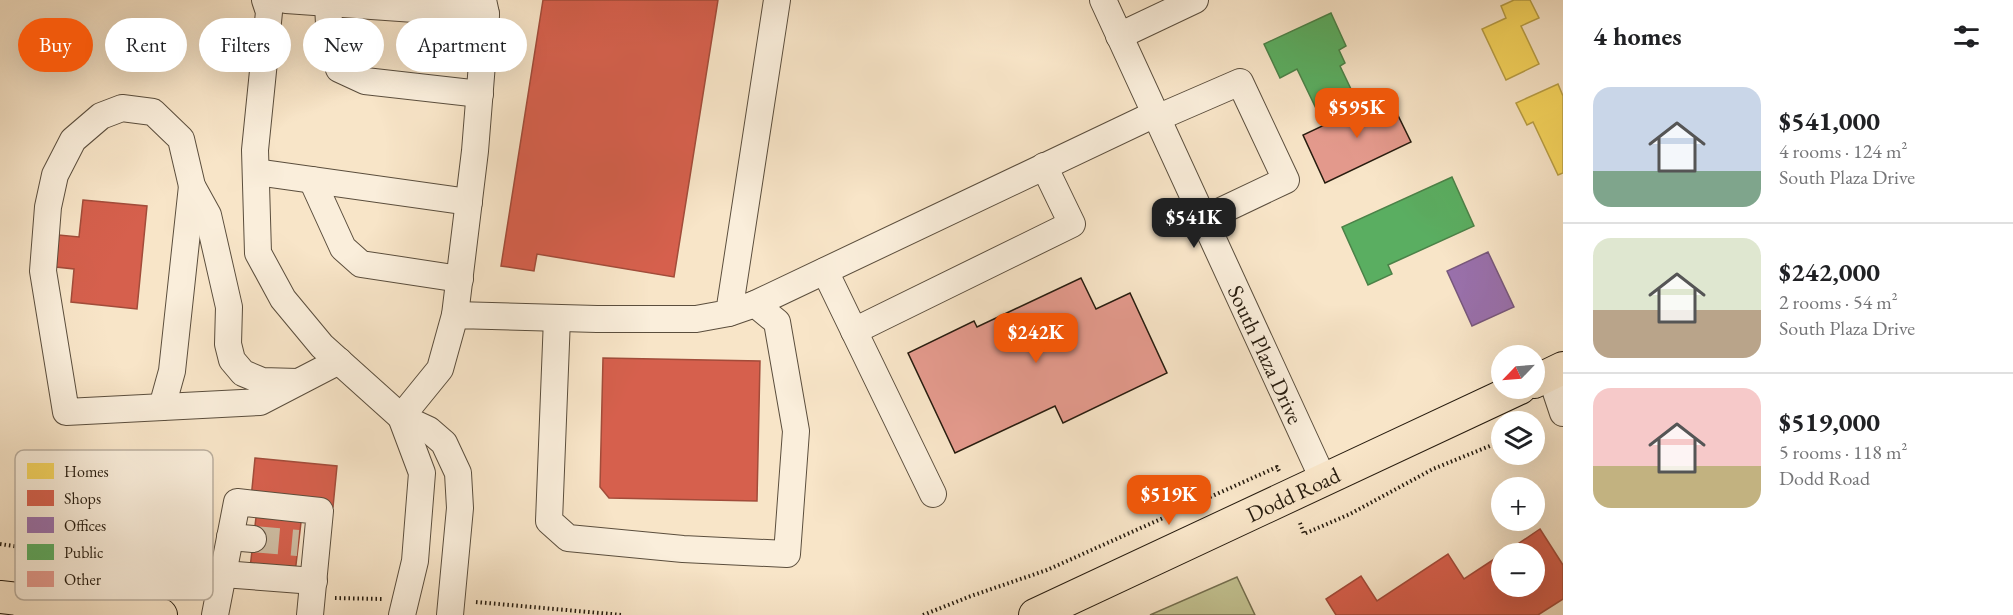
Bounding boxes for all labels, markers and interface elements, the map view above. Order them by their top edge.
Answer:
chip: Buy [18,18,93,72]
chip: Rent [105,18,187,72]
chip: Filters [199,18,291,72]
chip: New [303,18,384,72]
chip: Apartment [396,18,527,72]
text: 4 homes [1593,19,1682,53]
icon: filters [1950,20,1983,53]
pin: $595K [1315,88,1399,139]
text: $595K [1329,94,1385,120]
text: $541,000 [1779,104,1880,138]
icon: home [1641,111,1713,183]
text: 4 rooms · 124 m² [1779,138,1907,164]
text: South Plaza Drive [1779,164,1915,190]
pin: $541K [1152,198,1236,249]
text: $541K [1166,204,1222,230]
text: $242,000 [1779,255,1880,289]
icon: home [1641,262,1713,334]
street label: South Plaza Drive [1221,280,1310,429]
text: 2 rooms · 54 m² [1779,289,1898,315]
pin: $242K [994,313,1078,364]
text: South Plaza Drive [1779,315,1915,341]
text: $242K [1008,319,1064,345]
north arrow [1491,345,1545,399]
map controls [1491,345,1545,597]
text: $519,000 [1779,405,1880,439]
button: layers [1491,411,1545,465]
icon: home [1641,412,1713,484]
text: 5 rooms · 118 m² [1779,439,1907,465]
legend [15,450,213,600]
street label: Dodd Road [1242,459,1345,529]
text: Homes [64,461,109,482]
text: Dodd Road [1779,465,1870,491]
pin: $519K [1127,475,1211,526]
button: + [1491,477,1545,531]
text: $519K [1141,481,1197,507]
text: Shops [64,488,101,509]
text: Offices [64,515,106,536]
text: Public [64,542,104,563]
button: − [1491,543,1545,597]
text: Other [64,569,102,590]

